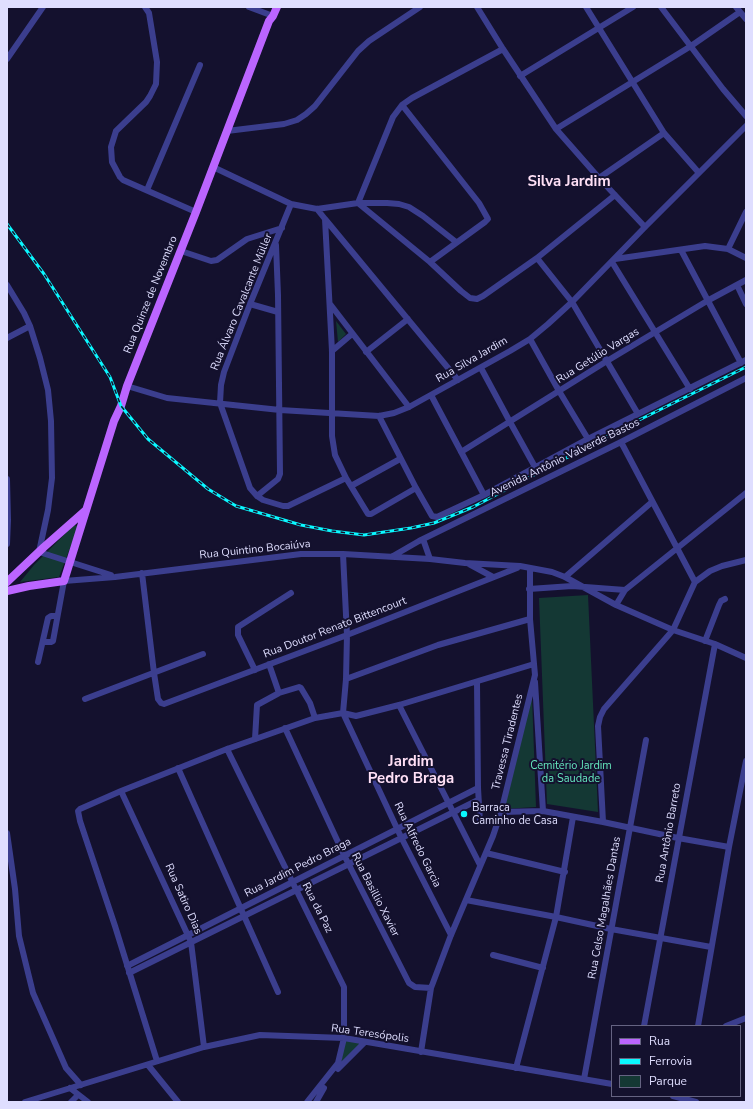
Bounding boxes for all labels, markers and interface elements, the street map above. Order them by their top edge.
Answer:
district label: Silva Jardim [527,173,611,191]
street label: Rua Álvaro Cavalcante Müller [208,232,276,372]
street label: Rua Quinze de Novembro [121,234,181,356]
street label: Rua Getúlio Vargas [554,325,642,387]
street label: Rua Silva Jardim [434,334,510,386]
street label: Avenida Antônio Valverde Bastos [488,416,642,500]
street label: Rua Quintino Bocaiúva [199,538,311,562]
street label: Rua Doutor Renato Bittencourt [262,595,408,661]
street label: Travessa Tiradentes [490,693,526,791]
district label: Jardim Pedro Braga [368,753,454,788]
park label: Cemitério Jardim da Saudade [530,759,612,785]
street label: Rua Antônio Barreto [654,782,684,884]
street label: Rua Alfredo Garcia [391,800,443,890]
place label: Barraca Caminho de Casa [472,801,558,827]
marker: Barraca Caminho de Casa [459,809,469,819]
street label: Rua Jardim Pedro Braga [242,835,354,901]
street label: Rua Celso Magalhães Dantas [586,836,624,980]
street label: Rua Basillio Xavier [348,851,402,939]
street label: Rua Satiro Dias [162,862,204,936]
street label: Rua da Paz [299,881,335,935]
street label: Rua Teresópolis [330,1022,410,1046]
legend [611,1025,741,1097]
text: Rua [649,1033,670,1049]
text: Ferrovia [649,1053,692,1069]
text: Parque [649,1073,687,1089]

